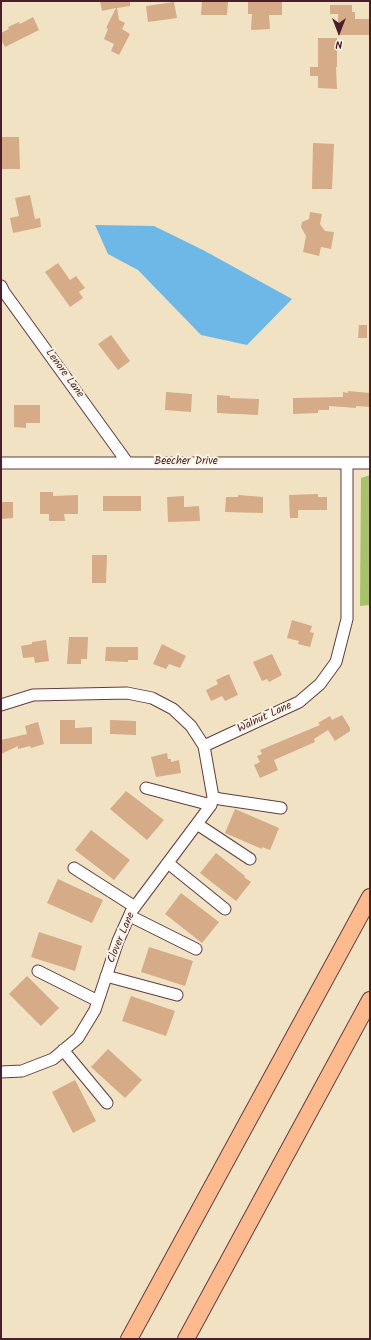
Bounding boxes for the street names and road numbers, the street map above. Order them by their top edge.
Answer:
street label: Lenore Lane [42,347,86,401]
street label: Beecher Drive [154,455,218,469]
street label: Walnut Lane [236,700,294,736]
street label: Clover Lane [105,911,139,965]

